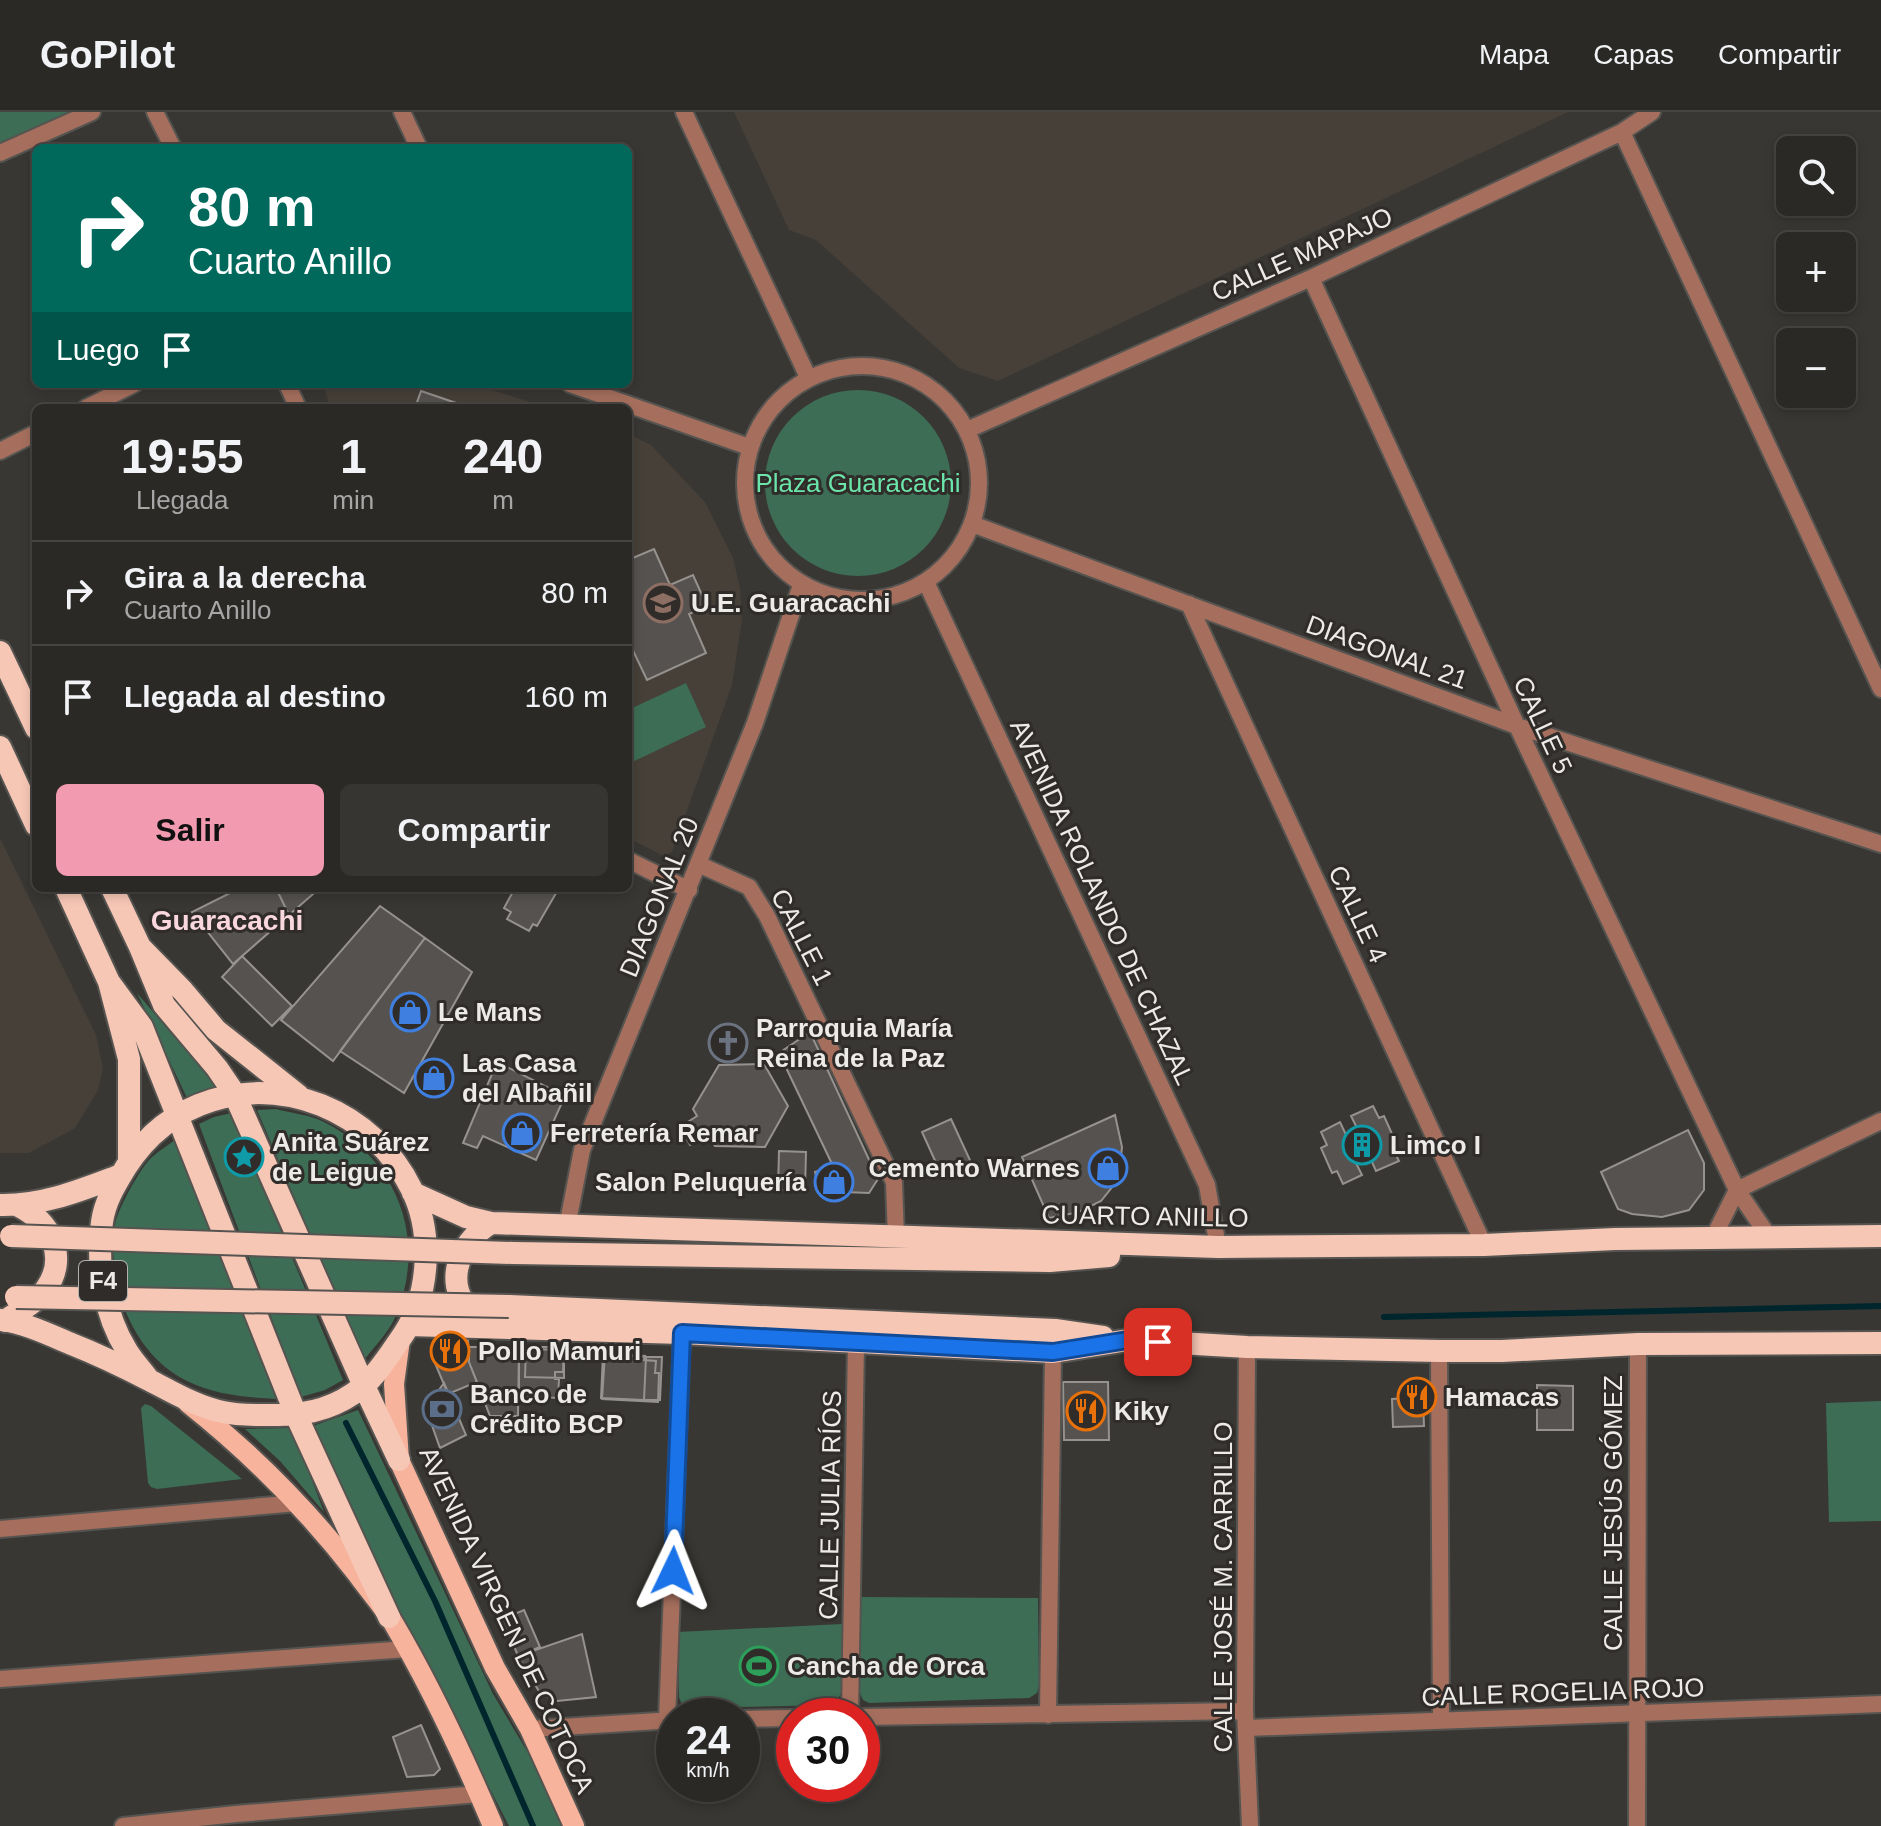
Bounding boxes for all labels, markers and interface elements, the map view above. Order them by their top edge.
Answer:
text: GoPilot [40,34,175,76]
text: Mapa [1479,39,1549,70]
text: Capas [1593,39,1674,70]
text: Compartir [1718,39,1841,70]
map controls [1776,136,1856,408]
button: search [1776,136,1856,216]
text: 80 m [188,175,316,238]
icon: right [56,176,160,280]
street label: CALLE MAPAJO [1207,201,1397,307]
button: + [1776,232,1856,312]
text: Cuarto Anillo [188,241,392,282]
icon: arrive [155,328,199,372]
button: − [1776,328,1856,408]
text: Luego [56,333,139,366]
text: 19:55 [121,430,244,483]
text: 1 [340,430,367,483]
text: 240 [463,430,543,483]
park label: Plaza Guaracachi [755,468,961,498]
text: Llegada [136,485,228,515]
text: min [332,485,374,515]
text: m [492,485,514,515]
text: Gira a la derecha [124,561,366,594]
icon: right [56,571,100,615]
text: 80 m [541,576,608,609]
school or university icon: U.E. Guaracachi [642,582,684,624]
place label: U.E. Guaracachi [691,588,890,618]
text: Cuarto Anillo [124,595,271,625]
street label: DIAGONAL 21 [1302,609,1472,695]
street label: CALLE 5 [1507,671,1579,779]
icon: arrive [56,675,100,719]
text: Llegada al destino [124,680,386,713]
text: 160 m [525,680,608,713]
street label: AVENIDA ROLANDO DE CHAZAL [1004,715,1200,1089]
button: Salir [56,784,324,876]
button: Compartir [340,784,608,876]
street label: DIAGONAL 20 [613,813,705,981]
street label: CALLE 4 [1322,860,1394,968]
street label: CALLE 1 [765,884,839,990]
district label: Guaracachi [151,905,303,936]
shop icon: Le Mans [389,991,431,1033]
place label: Le Mans [438,997,542,1027]
place label: Parroquia María Reina de la Paz [756,1013,953,1073]
church icon: Parroquia María Reina de la Paz [707,1022,749,1064]
place label: Las Casa del Albañil [462,1048,593,1108]
shop icon: Las Casa del Albañil [413,1057,455,1099]
shop icon: Ferretería Remar [501,1112,543,1154]
place label: Ferretería Remar [550,1118,758,1148]
building icon: Limco I [1341,1124,1383,1166]
place label: Anita Suárez de Leigue [272,1127,430,1187]
place label: Limco I [1390,1130,1481,1160]
place icon: Anita Suárez de Leigue [223,1136,265,1178]
shop icon: Cemento Warnes [1087,1147,1129,1189]
place label: Cemento Warnes [869,1153,1080,1183]
shop icon: Salon Peluquería [813,1161,855,1203]
place label: Salon Peluquería [595,1167,807,1197]
street label: CUARTO ANILLO [1041,1199,1249,1233]
road number: F4 [79,1261,127,1301]
pin [1124,1308,1192,1376]
icon: arrive [1136,1320,1180,1364]
restaurant icon: Pollo Mamuri [429,1330,471,1372]
place label: Pollo Mamuri [478,1336,641,1366]
street label: CALLE JESÚS GÓMEZ [1598,1375,1628,1651]
restaurant icon: Hamacas [1396,1376,1438,1418]
place label: Banco de Crédito BCP [470,1379,623,1439]
place label: Hamacas [1445,1382,1559,1412]
bank icon: Banco de Crédito BCP [421,1388,463,1430]
street label: CALLE JULIA RÍOS [813,1390,847,1620]
restaurant icon: Kiky [1065,1390,1107,1432]
place label: Kiky [1114,1396,1169,1426]
street label: CALLE JOSÉ M. CARRILLO [1208,1422,1238,1752]
street label: AVENIDA VIRGEN DE COTOCA [413,1442,601,1799]
position arrow [631,1529,715,1613]
sports icon: Cancha de Orca [738,1645,780,1687]
place label: Cancha de Orca [787,1651,986,1681]
street label: CALLE ROGELIA ROJO [1421,1672,1705,1712]
speed limit sign: 30 [776,1698,880,1802]
text: 24 [686,1718,730,1762]
text: km/h [686,1759,730,1781]

